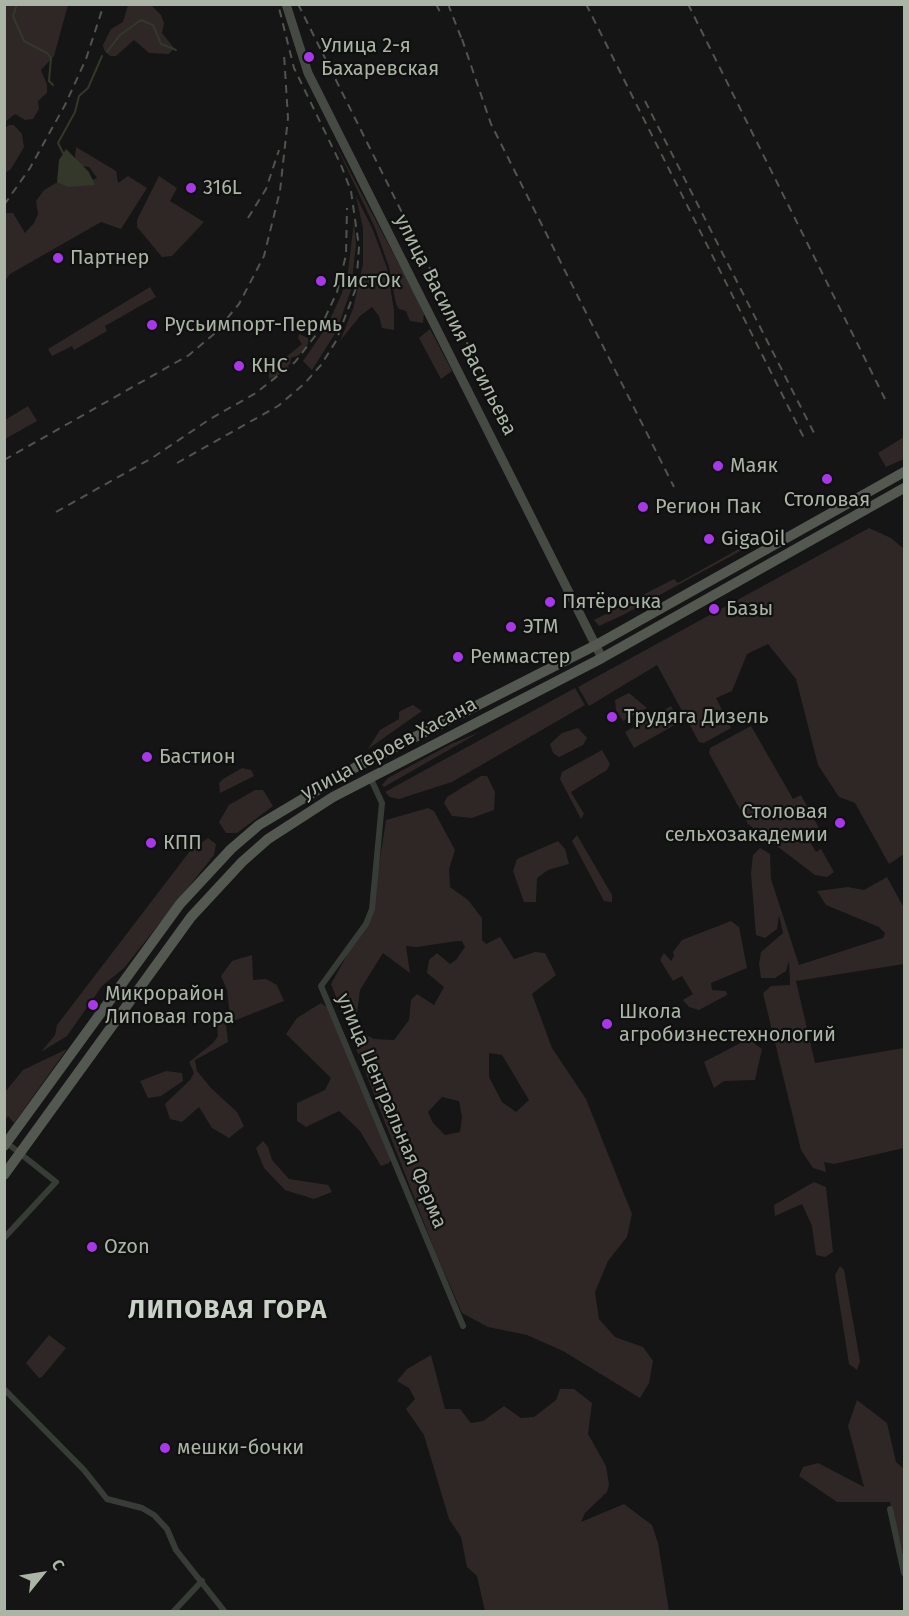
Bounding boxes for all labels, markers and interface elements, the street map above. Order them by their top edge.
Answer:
place label: Улица 2-я Бахаревская [321,34,439,81]
marker: Улица 2-я Бахаревская [302,50,316,64]
place label: 316L [203,176,242,200]
marker: 316L [184,181,198,195]
street label: улица Василия Васильева [389,211,521,439]
place label: Партнер [70,246,149,270]
marker: Партнер [51,251,65,265]
place label: ЛистОк [333,269,401,293]
marker: ЛистОк [314,274,328,288]
place label: Русьимпорт-Пермь [164,313,342,337]
marker: Русьимпорт-Пермь [145,318,159,332]
place label: КНС [251,354,288,378]
marker: КНС [232,359,246,373]
place label: Маяк [730,454,778,478]
marker: Маяк [711,459,725,473]
marker: Столовая [820,472,834,486]
place label: Столовая [784,488,870,512]
place label: Регион Пак [655,495,761,519]
marker: Регион Пак [636,500,650,514]
place label: GigaOil [721,527,785,551]
marker: GigaOil [702,532,716,546]
place label: Пятёрочка [562,590,661,614]
marker: Пятёрочка [543,595,557,609]
place label: Базы [726,597,773,621]
marker: Базы [707,602,721,616]
place label: ЭТМ [523,615,559,639]
marker: ЭТМ [504,620,518,634]
place label: Реммастер [470,645,570,669]
marker: Реммастер [451,650,465,664]
street label: улица Героев Хасана [297,692,481,806]
place label: Трудяга Дизель [624,705,769,729]
marker: Трудяга Дизель [605,710,619,724]
place label: Бастион [159,745,236,769]
marker: Бастион [140,750,154,764]
place label: Столовая сельхозакадемии [665,800,828,847]
marker: Столовая сельхозакадемии [833,816,847,830]
place label: КПП [163,831,202,855]
marker: КПП [144,836,158,850]
place label: Микрорайон Липовая гора [105,982,234,1029]
street label: улица Центральная Ферма [331,990,451,1232]
marker: Микрорайон Липовая гора [86,998,100,1012]
place label: Школа агробизнестехнологий [619,1000,836,1047]
marker: Школа агробизнестехнологий [600,1017,614,1031]
place label: Ozon [104,1235,150,1259]
marker: Ozon [85,1240,99,1254]
district label: ЛИПОВАЯ ГОРА [128,1295,328,1327]
place label: мешки-бочки [177,1436,304,1460]
marker: мешки-бочки [158,1441,172,1455]
north arrow [12,1544,72,1604]
text: С [47,1556,69,1573]

